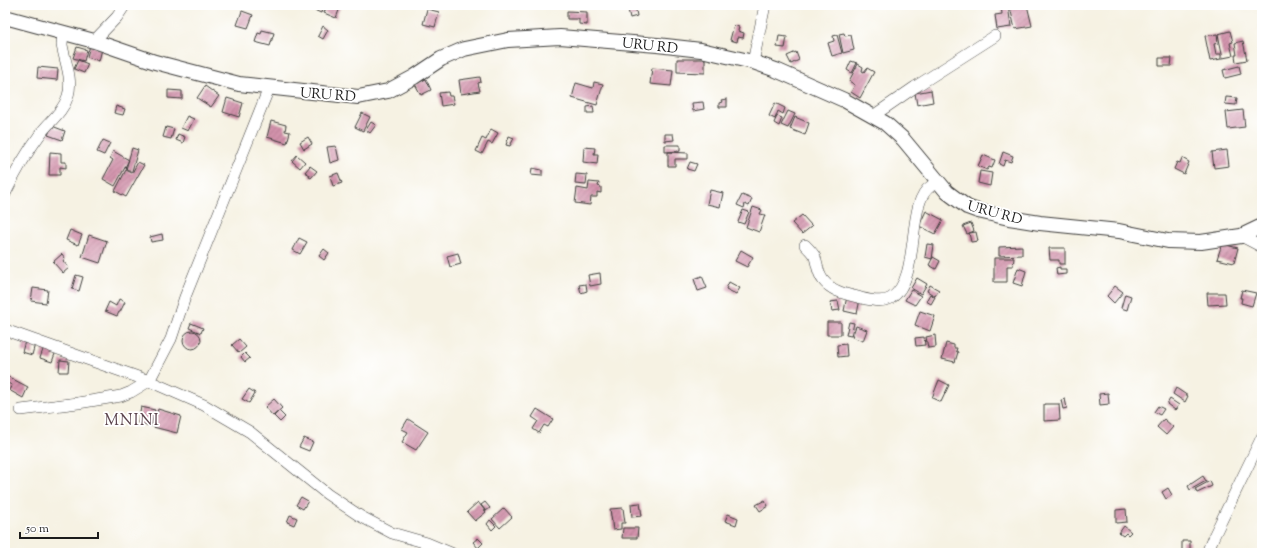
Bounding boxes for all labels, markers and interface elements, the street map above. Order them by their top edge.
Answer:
street label: URU RD [621,34,679,60]
street label: URU RD [299,84,357,108]
street label: URU RD [965,197,1024,231]
district label: MNINI [104,410,160,433]
scale bar [20,514,98,540]
text: 50 m [25,520,49,538]

